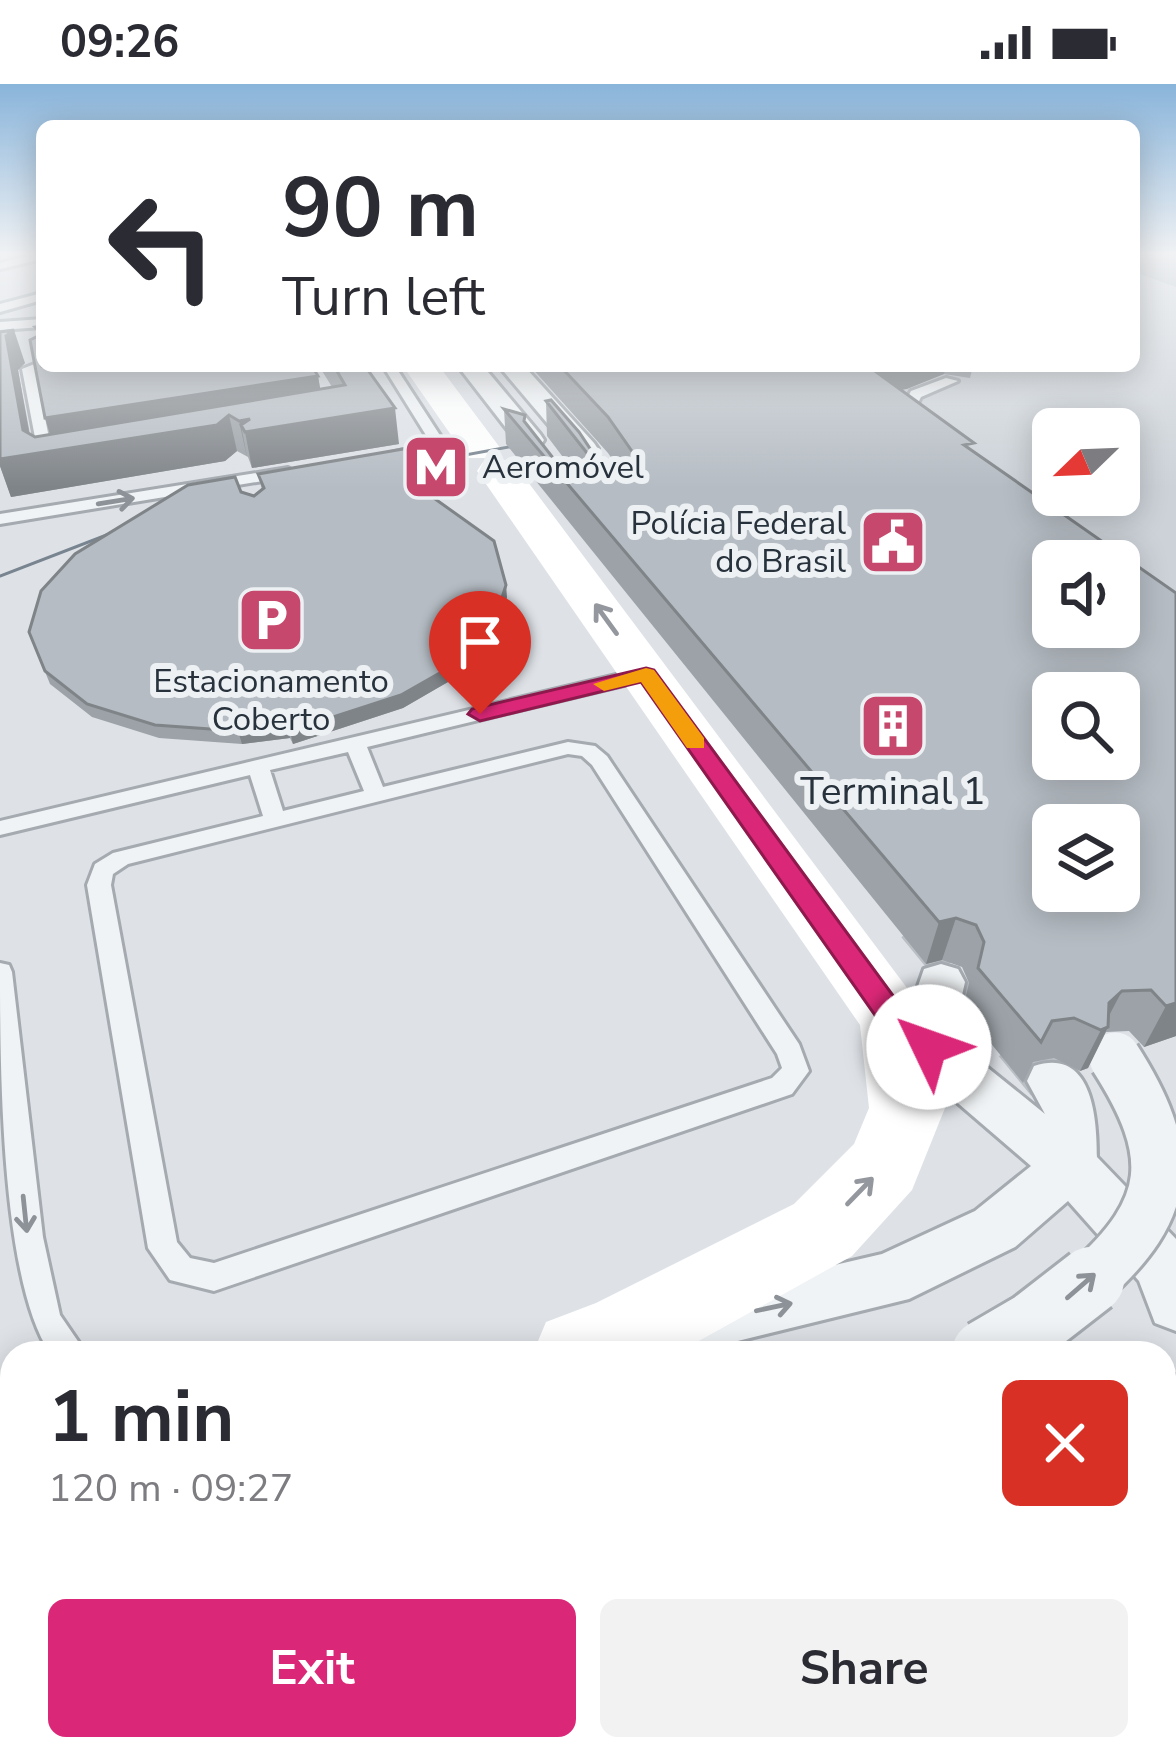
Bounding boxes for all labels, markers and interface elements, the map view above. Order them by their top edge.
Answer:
text: 09:26 [60,12,179,73]
text: 90 m [282,151,479,266]
icon: left [84,168,240,324]
text: Turn left [282,260,485,334]
north arrow [1032,408,1140,516]
map controls [1032,408,1140,912]
metro station icon: Aeromóvel [401,432,471,502]
place label: Aeromóvel [482,445,644,490]
one-way arrow [95,489,134,512]
place label: Polícia Federal do Brasil [630,501,846,584]
public building icon: Polícia Federal do Brasil [858,507,928,577]
button: sound [1032,540,1140,648]
parking icon: Estacionamento Coberto [236,585,306,655]
pin [429,591,531,714]
one-way arrow [593,603,619,636]
icon: arrive [447,609,513,675]
place label: Estacionamento Coberto [153,659,389,742]
button: search [1032,672,1140,780]
building icon: Terminal 1 [858,691,928,761]
place label: Terminal 1 [800,765,986,818]
button: layers [1032,804,1140,912]
position arrow [866,984,992,1110]
one-way arrow [845,1177,873,1207]
one-way arrow [14,1194,37,1233]
one-way arrow [1065,1273,1095,1301]
one-way arrow [754,1294,792,1317]
text: 1 min [48,1368,234,1466]
button: close [1002,1380,1128,1506]
text: 120 m · 09:27 [48,1462,293,1515]
button: Exit [48,1599,576,1737]
button: Share [600,1599,1128,1737]

